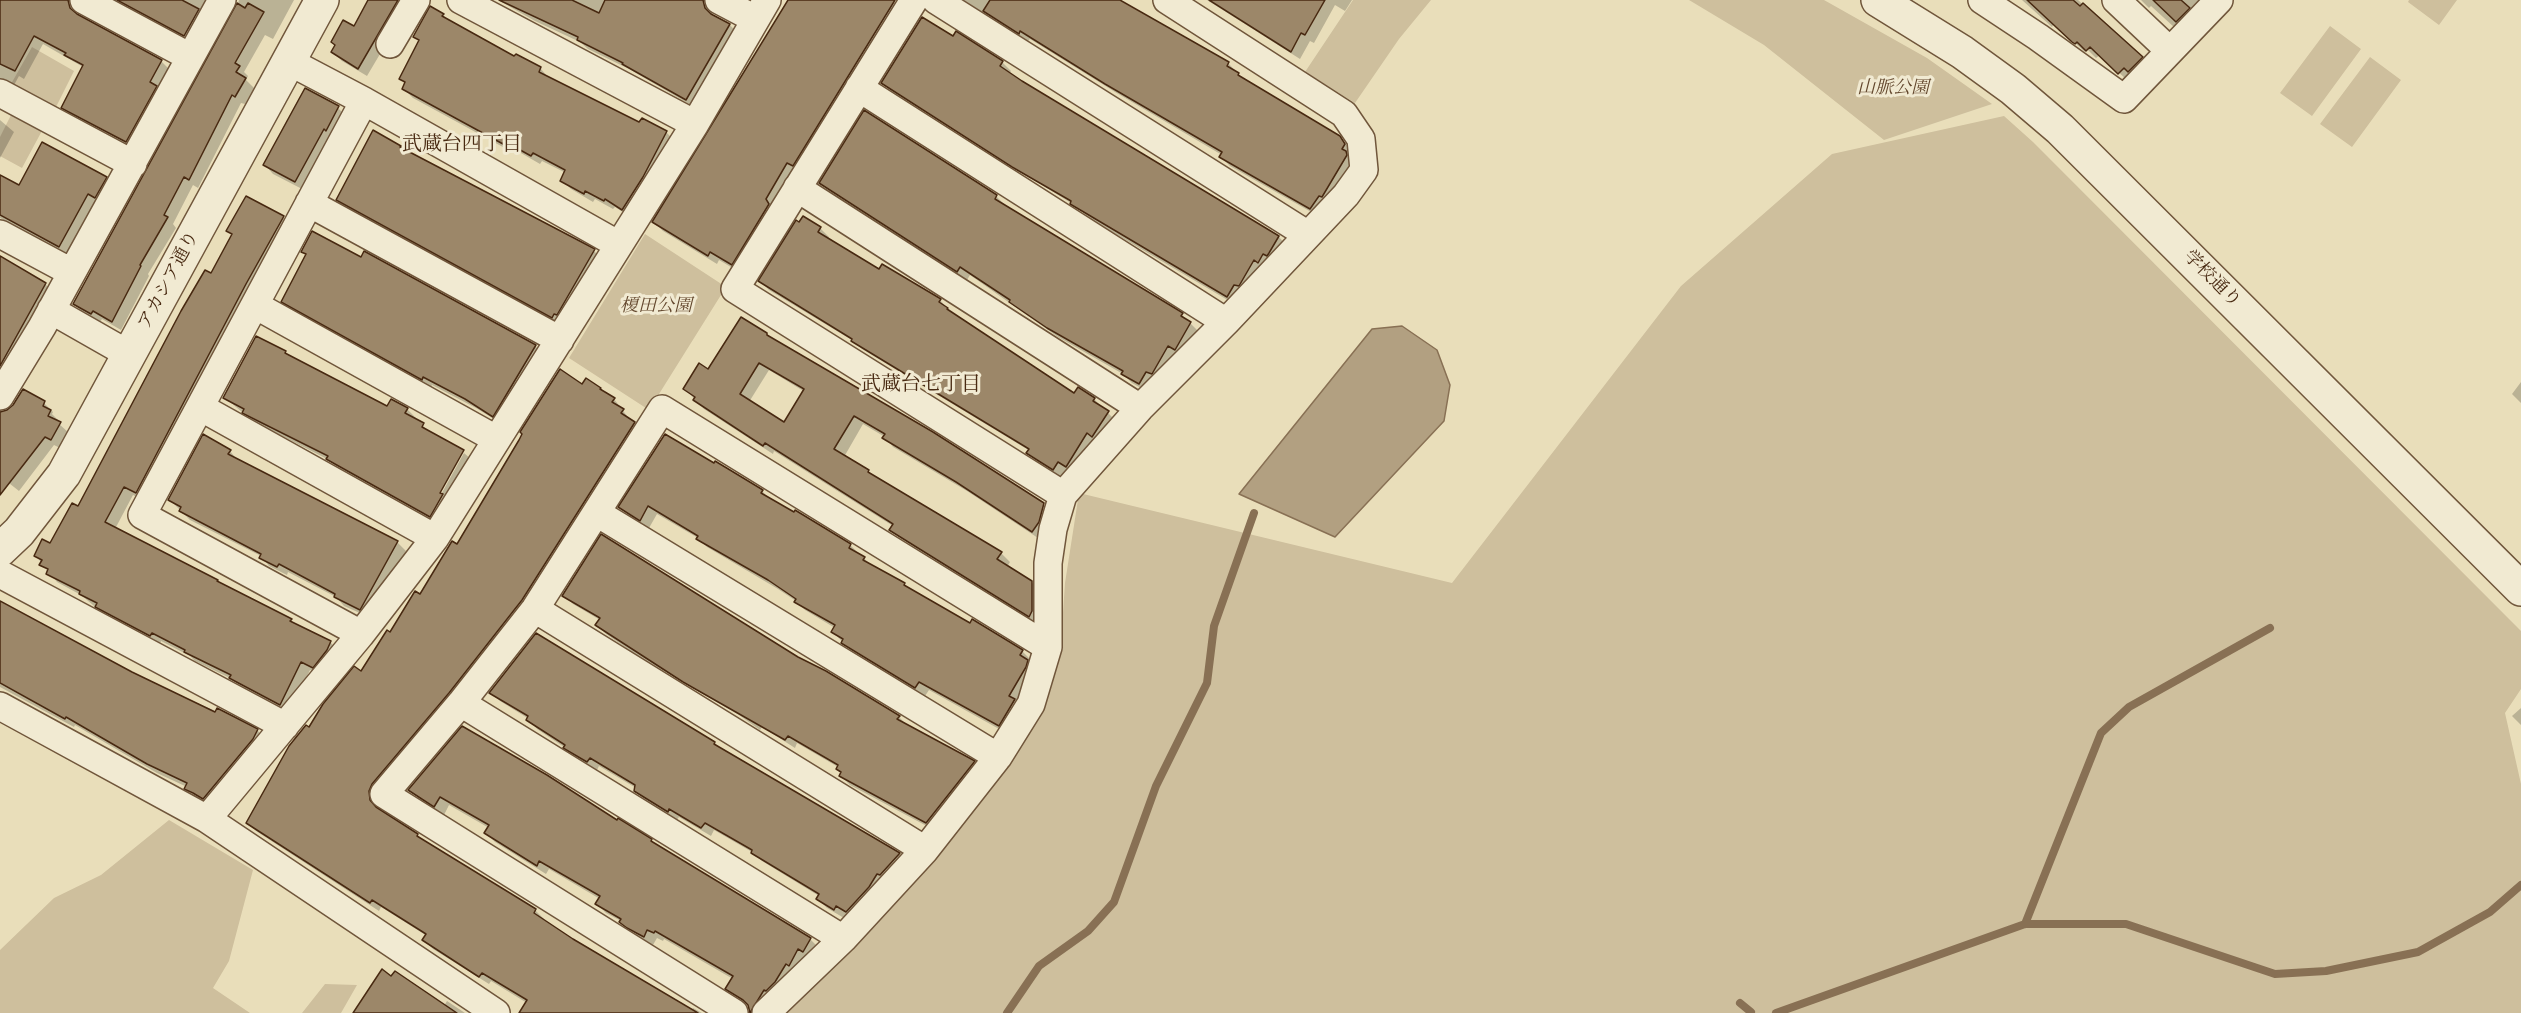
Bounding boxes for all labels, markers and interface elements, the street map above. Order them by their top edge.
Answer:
park label: 山脈公園 [1857,79,1929,101]
district label: 武蔵台四丁目 [402,134,522,158]
street label: アカシア通り [135,228,205,334]
street label: 学校通り [2178,247,2244,313]
park label: 榎田公園 [620,297,692,319]
district label: 武蔵台七丁目 [861,374,981,398]

